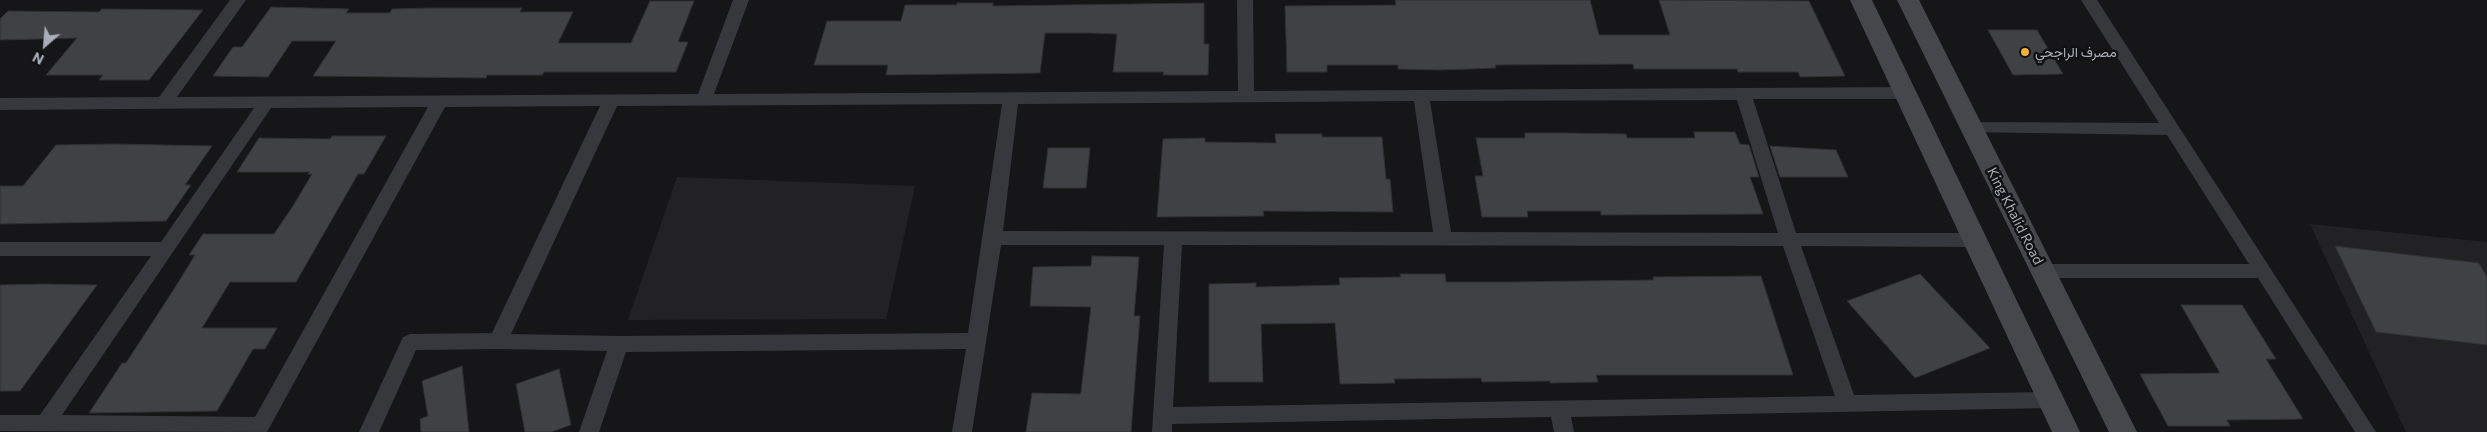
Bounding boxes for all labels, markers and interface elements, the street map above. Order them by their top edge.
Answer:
north arrow [20,20,70,70]
place label: مصرف الراجحي [2035,44,2117,60]
marker: مصرف الراجحي [2019,46,2031,58]
text: N [29,49,46,69]
street label: King Khalid Road [1983,165,2047,267]

